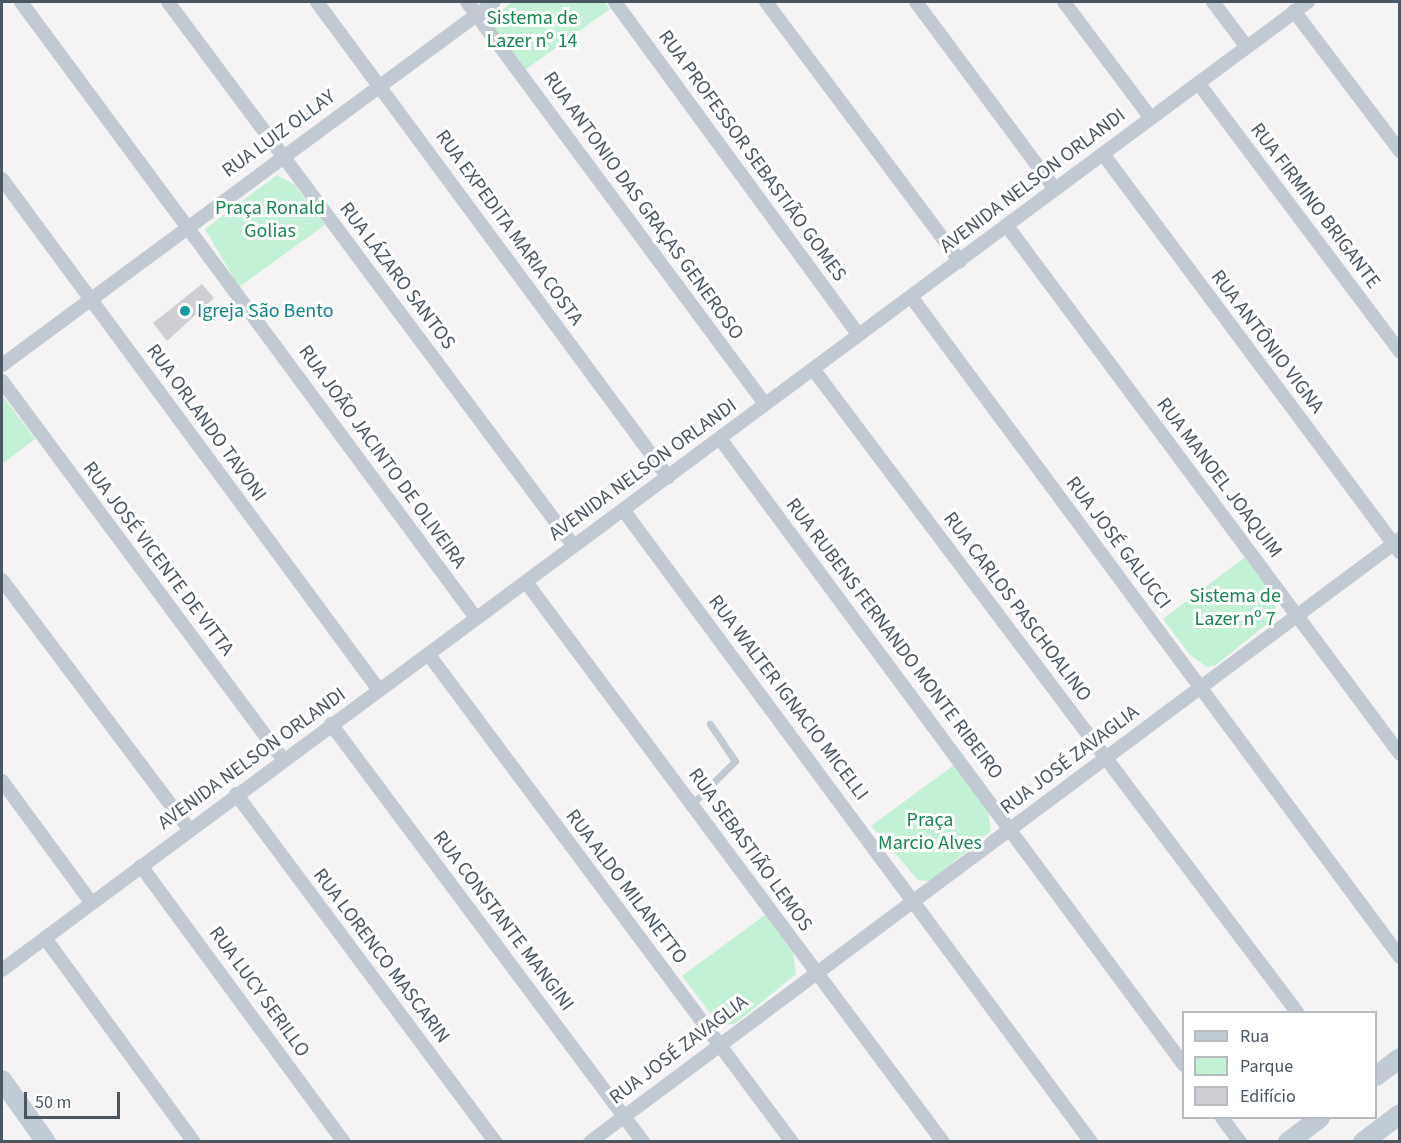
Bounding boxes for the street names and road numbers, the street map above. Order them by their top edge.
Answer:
street label: RUA PROFESSOR SEBASTIÃO GOMES [653,26,851,286]
street label: RUA ANTONIO DAS GRAÇAS GENEROSO [538,67,748,345]
street label: RUA LUIZ OLLAY [218,85,340,183]
street label: AVENIDA NELSON ORLANDI [936,103,1130,259]
street label: RUA FIRMINO BRIGANTE [1245,118,1385,294]
street label: RUA EXPEDITA MARIA COSTA [430,126,588,330]
street label: RUA LÁZARO SANTOS [334,198,460,354]
street label: RUA ANTÔNIO VIGNA [1205,266,1329,418]
street label: RUA ORLANDO TAVONI [141,340,271,506]
street label: RUA JOÃO JACINTO DE OLIVEIRA [293,341,471,573]
street label: RUA MANOEL JOAQUIM [1151,393,1287,563]
street label: AVENIDA NELSON ORLANDI [545,394,741,546]
street label: RUA JOSÉ VICENTE DE VITTA [77,457,239,661]
street label: RUA JOSÉ GALUCCI [1060,472,1176,614]
street label: RUA RUBENS FERNANDO MONTE RIBEIRO [780,494,1008,784]
street label: RUA CARLOS PASCHOALINO [938,507,1096,707]
street label: RUA WALTER IGNACIO MICELLI [703,591,873,805]
street label: AVENIDA NELSON ORLANDI [154,683,350,835]
street label: RUA JOSÉ ZAVAGLIA [996,700,1144,820]
street label: RUA SEBASTIÃO LEMOS [683,764,817,936]
street label: RUA ALDO MILANETTO [560,805,692,969]
street label: RUA CONSTANTE MANGINI [427,826,579,1016]
street label: RUA LORENCO MASCARIN [308,864,454,1048]
street label: RUA LUCY SERILLO [204,922,314,1062]
street label: RUA JOSÉ ZAVAGLIA [605,990,753,1110]

